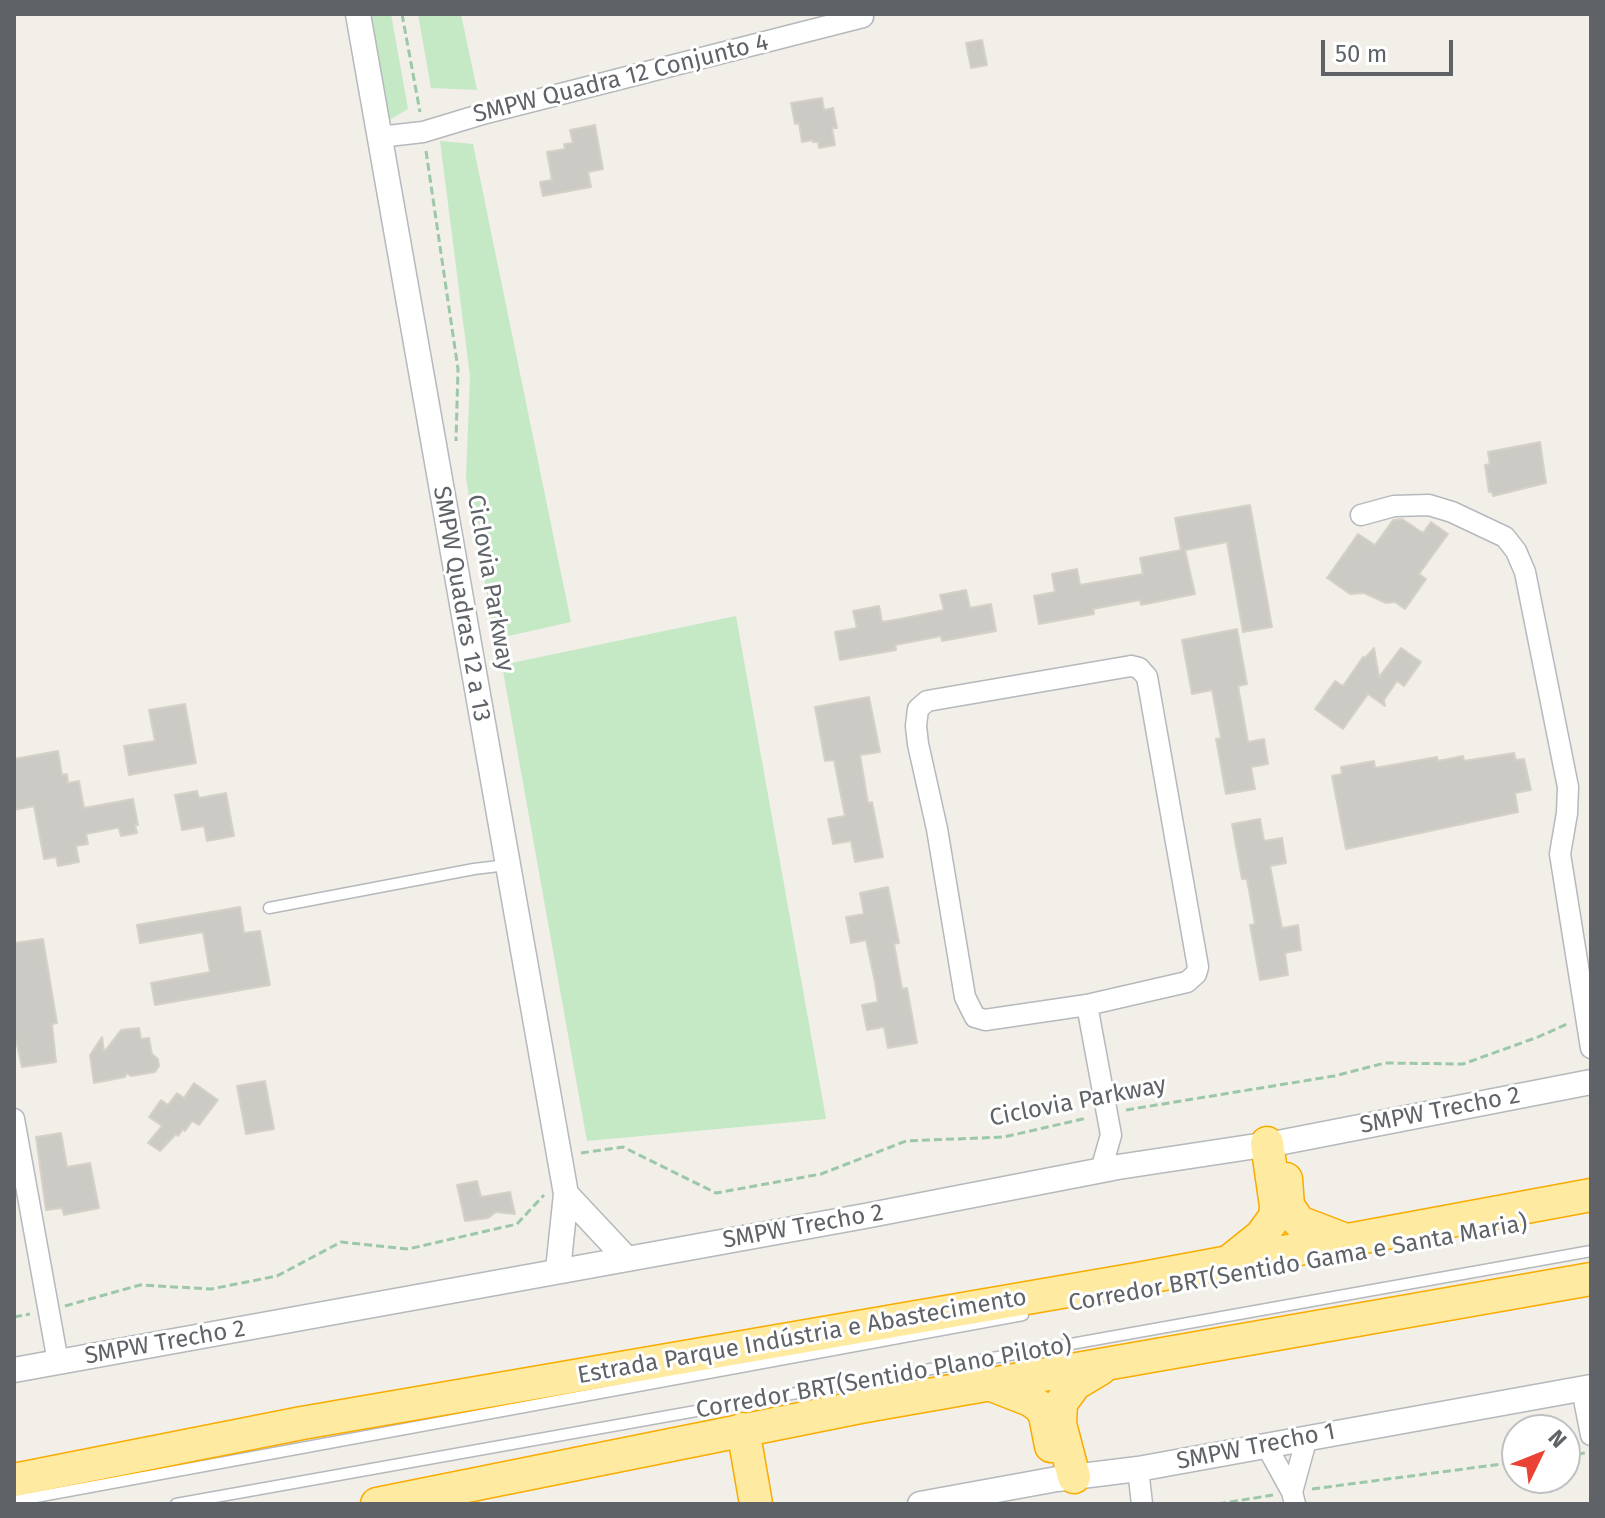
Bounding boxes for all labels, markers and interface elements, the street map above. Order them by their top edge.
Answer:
scale bar [1325,24,1457,74]
street label: SMPW Quadra 12 Conjunto 4 [470,28,772,130]
text: 50 m [1335,40,1387,68]
street label: SMPW Quadras 12 a 13 [426,484,496,724]
street label: Ciclovia Parkway [460,492,520,674]
street label: Ciclovia Parkway [987,1071,1169,1133]
street label: SMPW Trecho 2 [1357,1081,1523,1141]
street label: SMPW Trecho 2 [720,1199,886,1255]
street label: Corredor BRT(Sentido Gama e Santa Maria) [1066,1209,1530,1319]
street label: Estrada Parque Indústria e Abastecimento [575,1283,1029,1391]
street label: SMPW Trecho 2 [82,1315,248,1371]
street label: Corredor BRT(Sentido Plano Piloto) [694,1331,1074,1425]
north arrow [1501,1414,1581,1494]
street label: SMPW Trecho 1 [1174,1418,1338,1476]
text: N [1543,1424,1572,1453]

